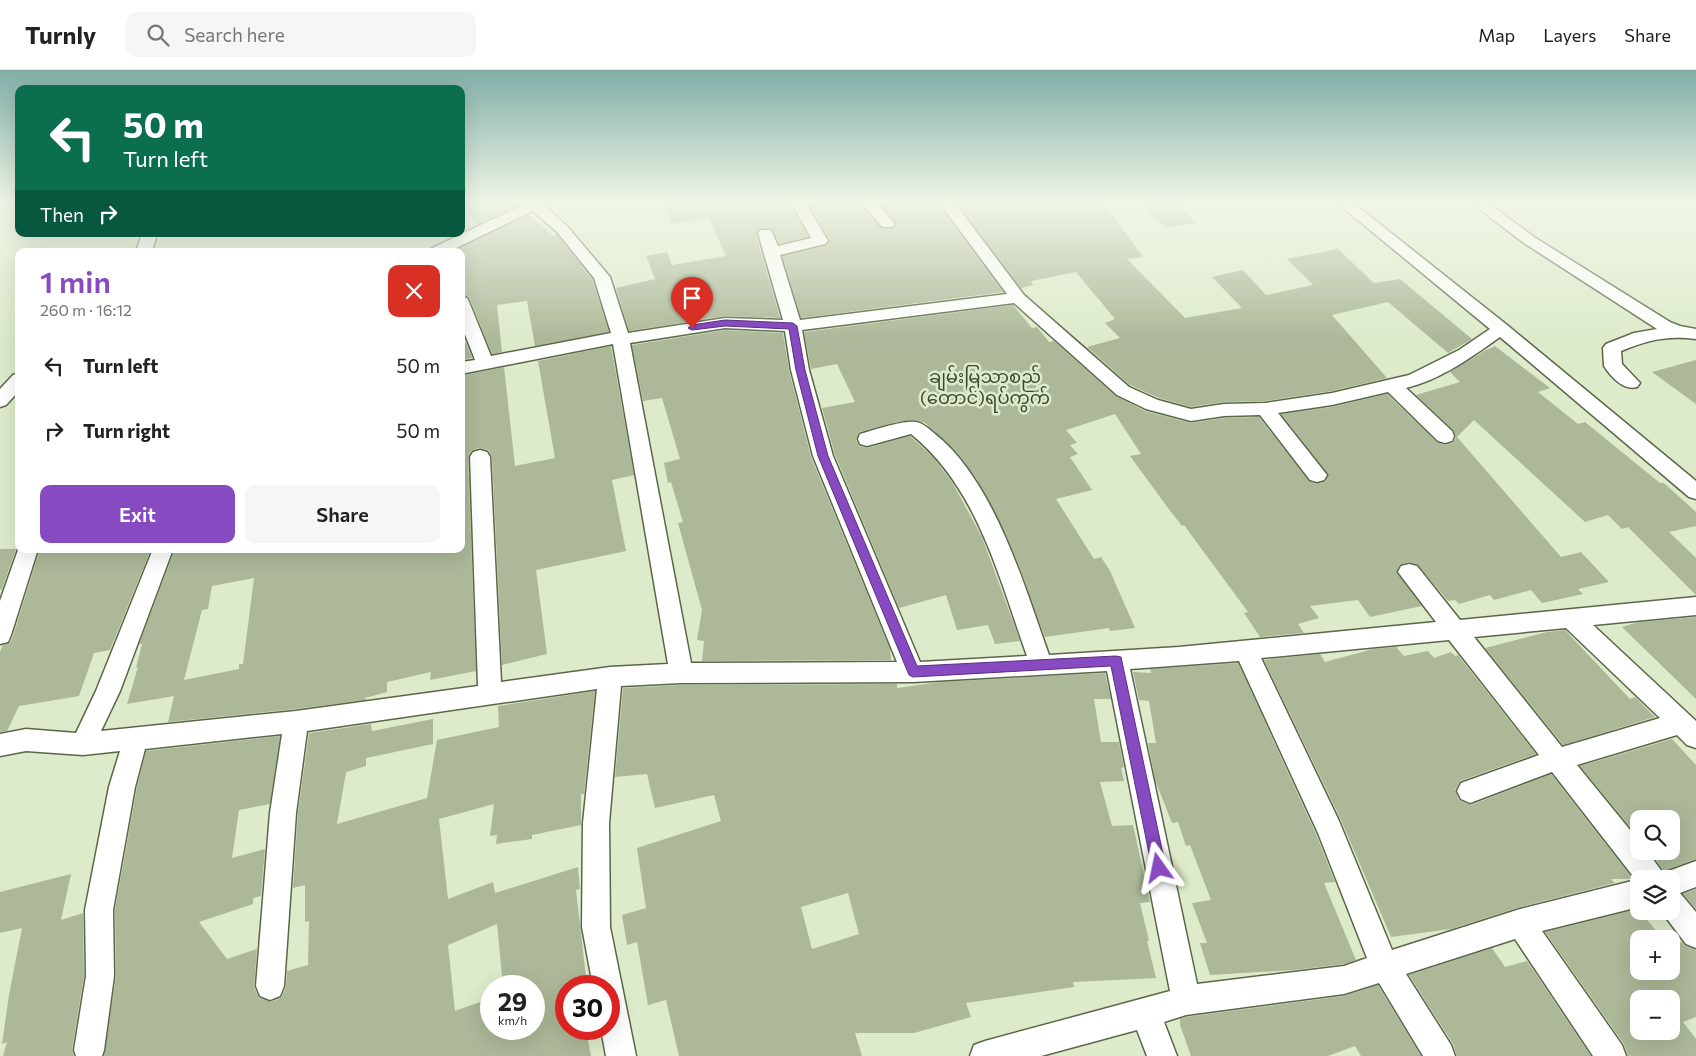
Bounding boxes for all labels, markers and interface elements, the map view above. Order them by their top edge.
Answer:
search box [126,12,476,57]
text: Turnly [25,20,96,49]
icon: search [144,21,172,49]
text: Search here [184,23,285,46]
text: Map [1478,24,1515,46]
text: Layers [1543,24,1596,46]
text: Share [1624,24,1671,46]
text: 50 m [123,102,204,145]
icon: left [40,105,105,170]
text: Turn left [123,145,208,172]
icon: right [94,200,122,228]
text: Then [40,203,84,226]
text: 1 min [40,262,111,299]
button: close [388,265,440,317]
pin [671,277,713,328]
icon: arrive [678,284,706,312]
text: 260 m · 16:12 [40,300,132,319]
icon: left [40,352,68,380]
text: Turn left [83,354,158,377]
text: 50 m [396,354,440,377]
district label: ချမ်းမြသာစည် (တောင်)ရပ်ကွက် [920,364,1050,413]
icon: right [40,417,68,445]
text: Turn right [83,419,170,442]
text: 50 m [396,419,440,442]
button: Exit [40,485,235,543]
button: Share [245,485,440,543]
map controls [1630,810,1680,1040]
button: search [1630,810,1680,860]
position arrow [1132,841,1184,893]
button: layers [1630,870,1680,920]
button: + [1630,930,1680,980]
speed limit sign: 30 [555,975,620,1040]
text: 29 [498,986,527,1016]
button: − [1630,990,1680,1040]
text: km/h [498,1013,527,1027]

